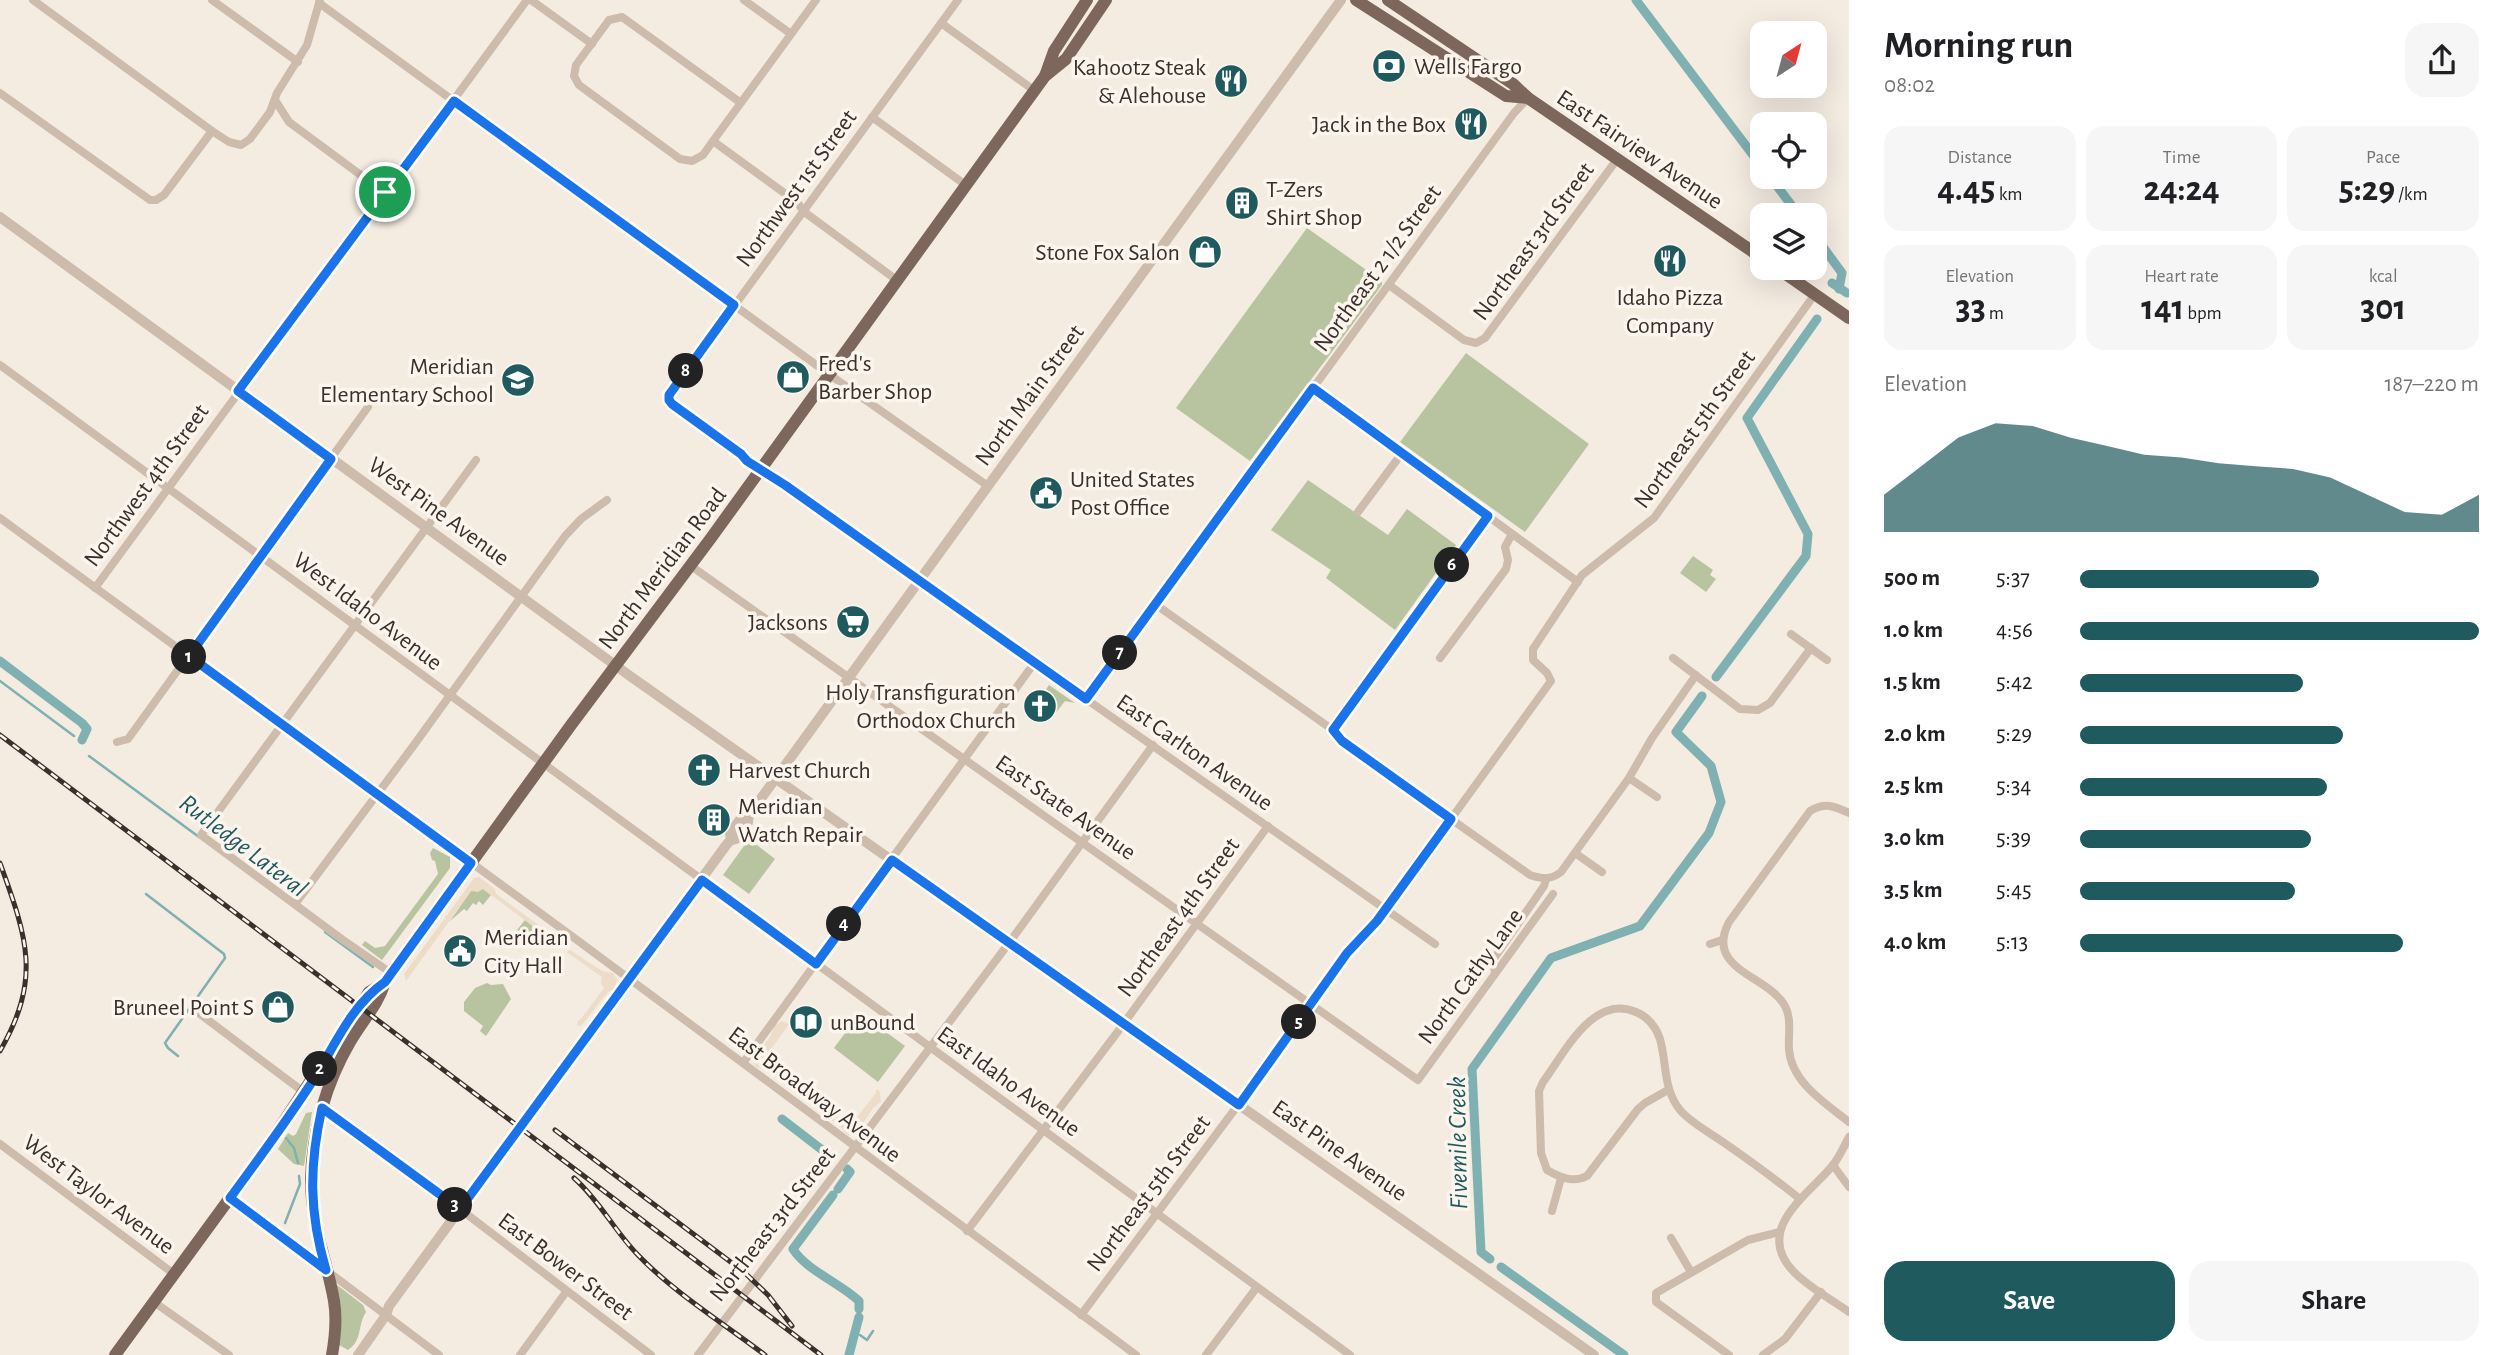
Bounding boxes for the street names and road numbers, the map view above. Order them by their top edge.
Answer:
street label: East Fairview Avenue [1552,86,1727,214]
street label: Northwest 1st Street [732,105,862,272]
street label: Northeast 3rd Street [1469,158,1599,325]
street label: Northeast 2 1/2 Street [1309,181,1446,356]
street label: North Main Street [971,320,1089,470]
street label: Northeast 5th Street [1630,346,1760,513]
street label: Northwest 4th Street [80,400,214,571]
street label: West Pine Avenue [364,453,513,571]
street label: North Meridian Road [594,483,731,654]
street label: West Idaho Avenue [288,548,446,675]
street label: East Carlton Avenue [1112,690,1277,816]
street label: East State Avenue [991,751,1140,865]
street label: Northeast 4th Street [1113,833,1245,1002]
street label: North Cathy Lane [1414,904,1528,1049]
street label: East Broadway Avenue [724,1022,905,1167]
street label: East Idaho Avenue [932,1022,1084,1142]
street label: East Pine Avenue [1268,1096,1411,1206]
street label: Northeast 5th Street [1082,1111,1215,1276]
street label: West Taylor Avenue [18,1130,178,1259]
street label: Northeast 3rd Street [705,1143,840,1306]
street label: East Bower Street [494,1209,638,1325]

